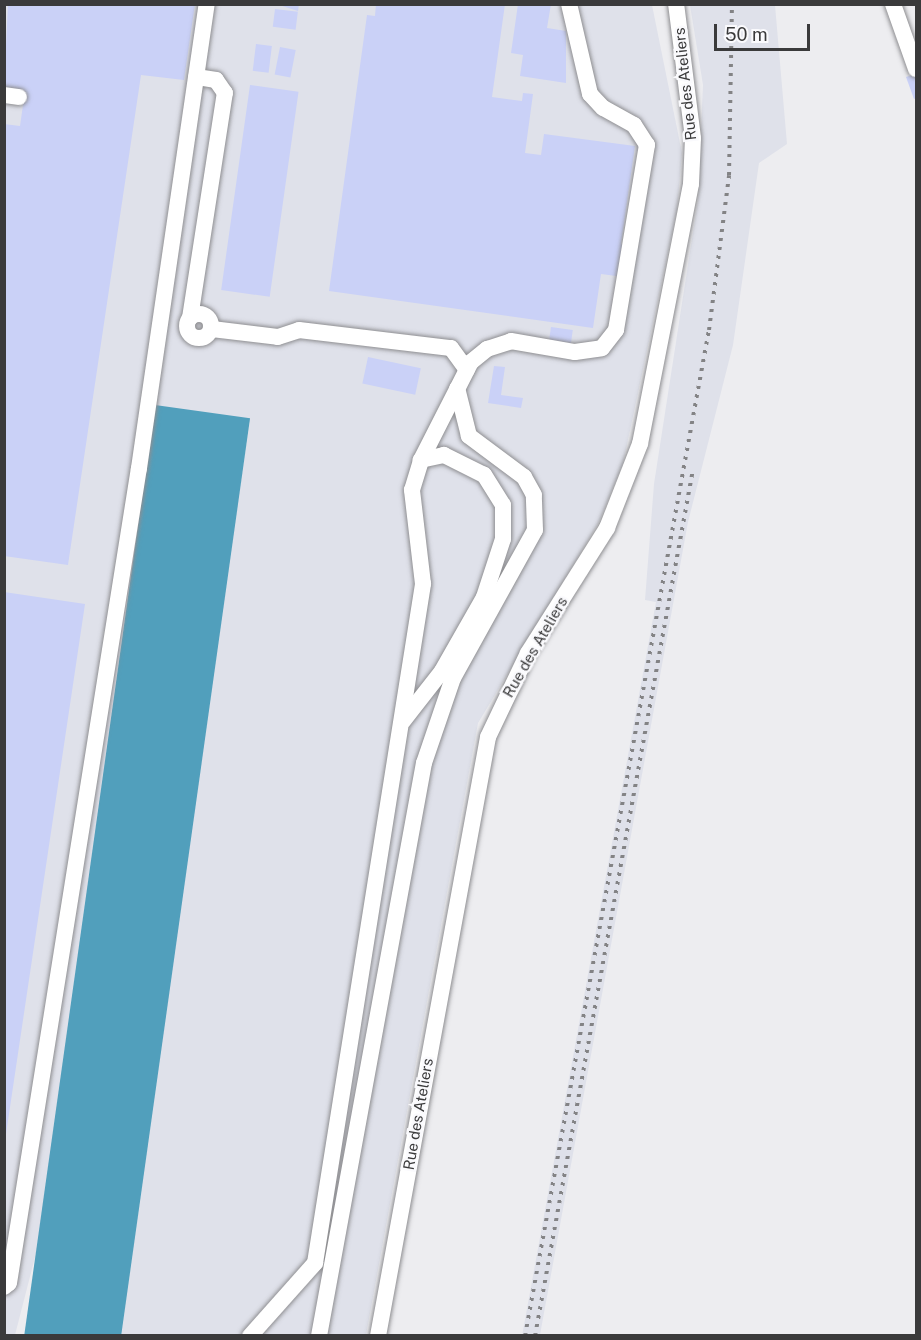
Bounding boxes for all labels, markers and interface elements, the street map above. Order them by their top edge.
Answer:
scale bar [717,12,813,50]
text: 50 m [725,24,768,45]
street label: Rue des Ateliers [670,27,700,141]
street label: Rue des Ateliers [499,593,571,701]
street label: Rue des Ateliers [399,1057,437,1171]

